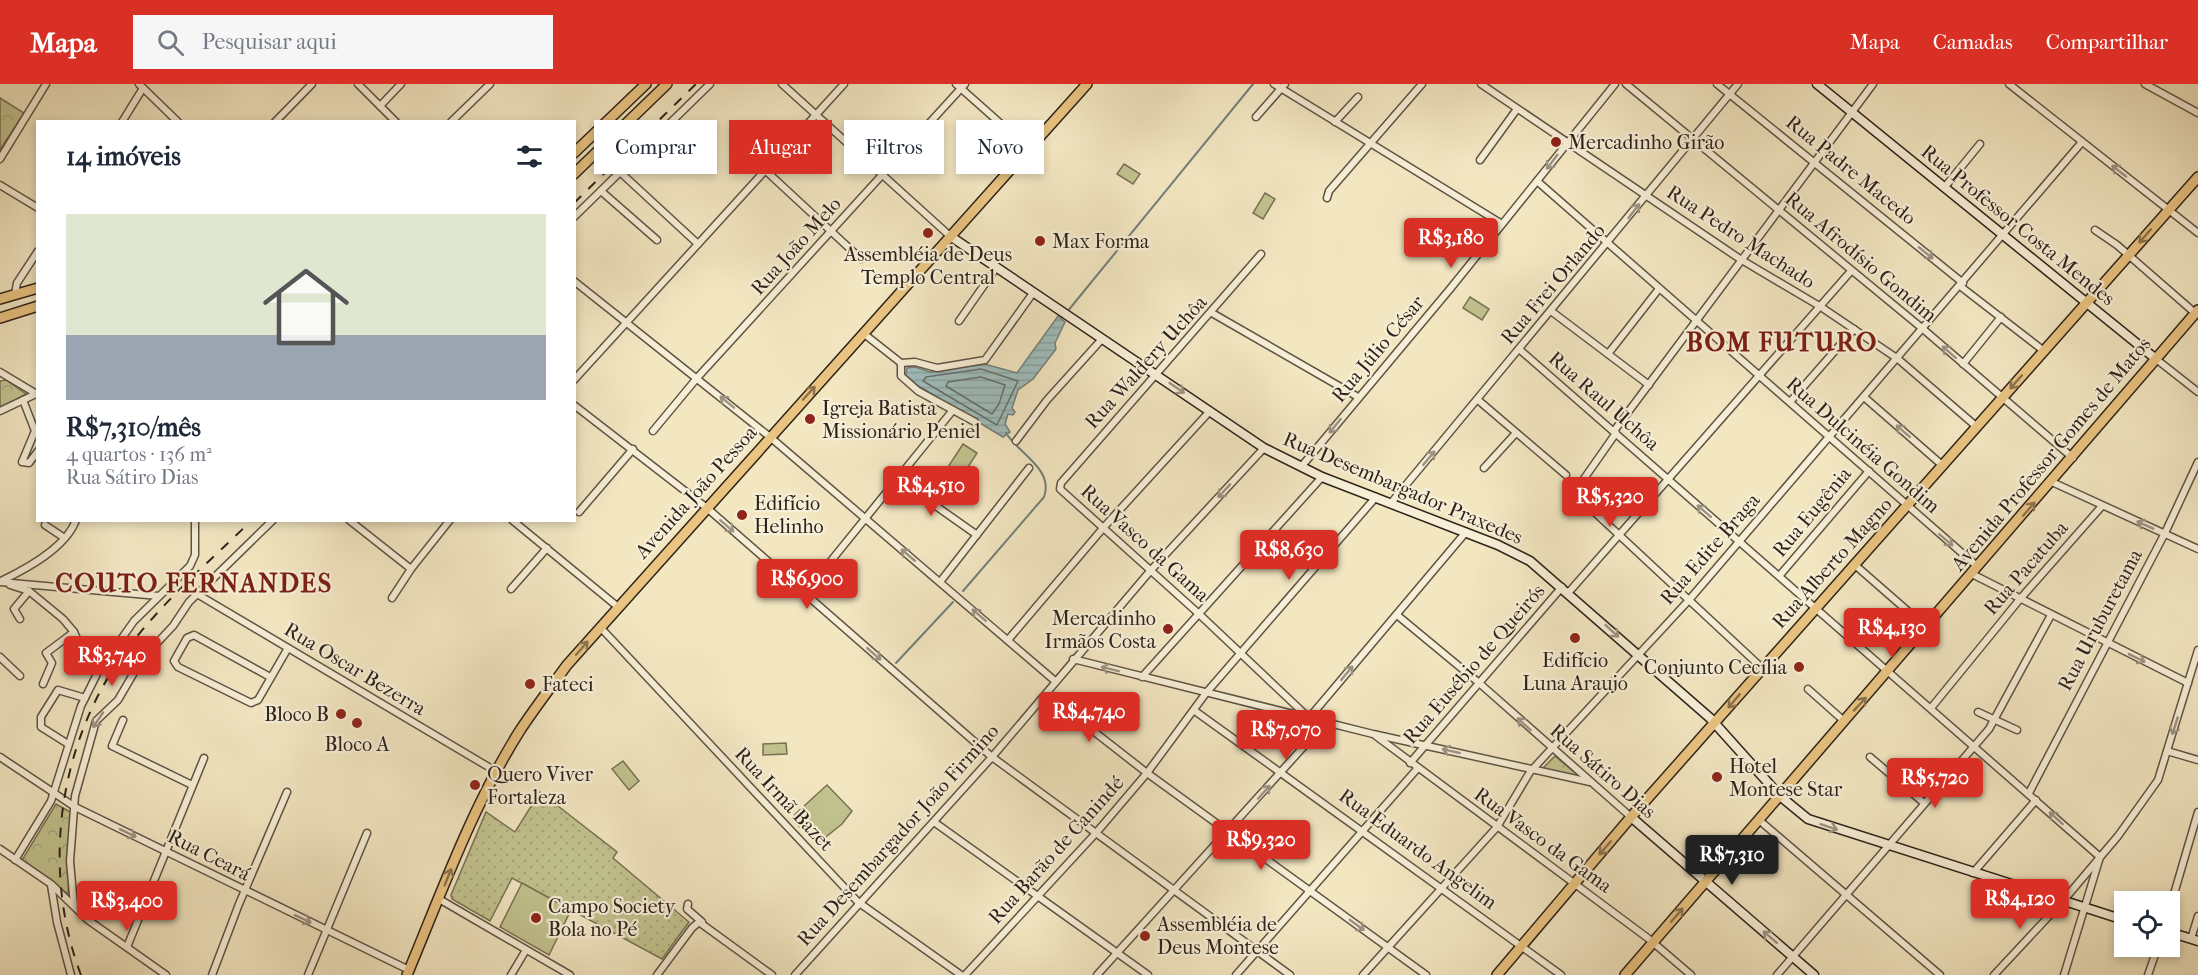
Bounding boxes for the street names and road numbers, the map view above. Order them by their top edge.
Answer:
street label: Rua Padre Macedo [1781,110,1921,230]
street label: Rua Professor Costa Mendes [1917,140,2119,310]
street label: Rua Pedro Machado [1663,180,1819,294]
street label: Rua Afrodísio Gondim [1781,187,1942,327]
street label: Rua João Melo [746,192,846,300]
street label: Rua Frei Orlando [1496,219,1610,349]
street label: Rua Waldery Uchôa [1080,290,1212,433]
street label: Rua Júlio César [1327,291,1429,407]
street label: Avenida Professor Gomes de Matos [1946,333,2155,576]
street label: Rua Raul Uchôa [1544,347,1665,456]
street label: Rua Dulcinéia Gondim [1782,372,1945,518]
street label: Avenida João Pessoa [630,420,762,564]
street label: Rua Desembargador Praxedes [1280,427,1526,549]
street label: Rua Eugênia [1768,462,1857,561]
street label: Rua Vasco da Gama [1076,479,1214,607]
street label: Rua Edite Braga [1655,488,1765,609]
street label: Rua Alberto Magno [1767,493,1897,633]
street label: Rua Pacatuba [1979,516,2073,619]
street label: Rua Uruburetama [2053,545,2147,695]
street label: Rua Eusébio de Queirós [1398,580,1550,748]
street label: Rua Oscar Bezerra [280,618,431,721]
street label: Rua Sátiro Dias [1546,719,1660,823]
street label: Rua Desembargador João Firmino [792,720,1004,950]
street label: Rua Irmã Bazet [730,742,838,856]
street label: Rua Barão de Canindé [984,771,1129,929]
street label: Rua Vasco da Gama [1470,782,1617,898]
street label: Rua Eduardo Angelim [1335,784,1502,914]
street label: Rua Ceará [164,824,255,886]

